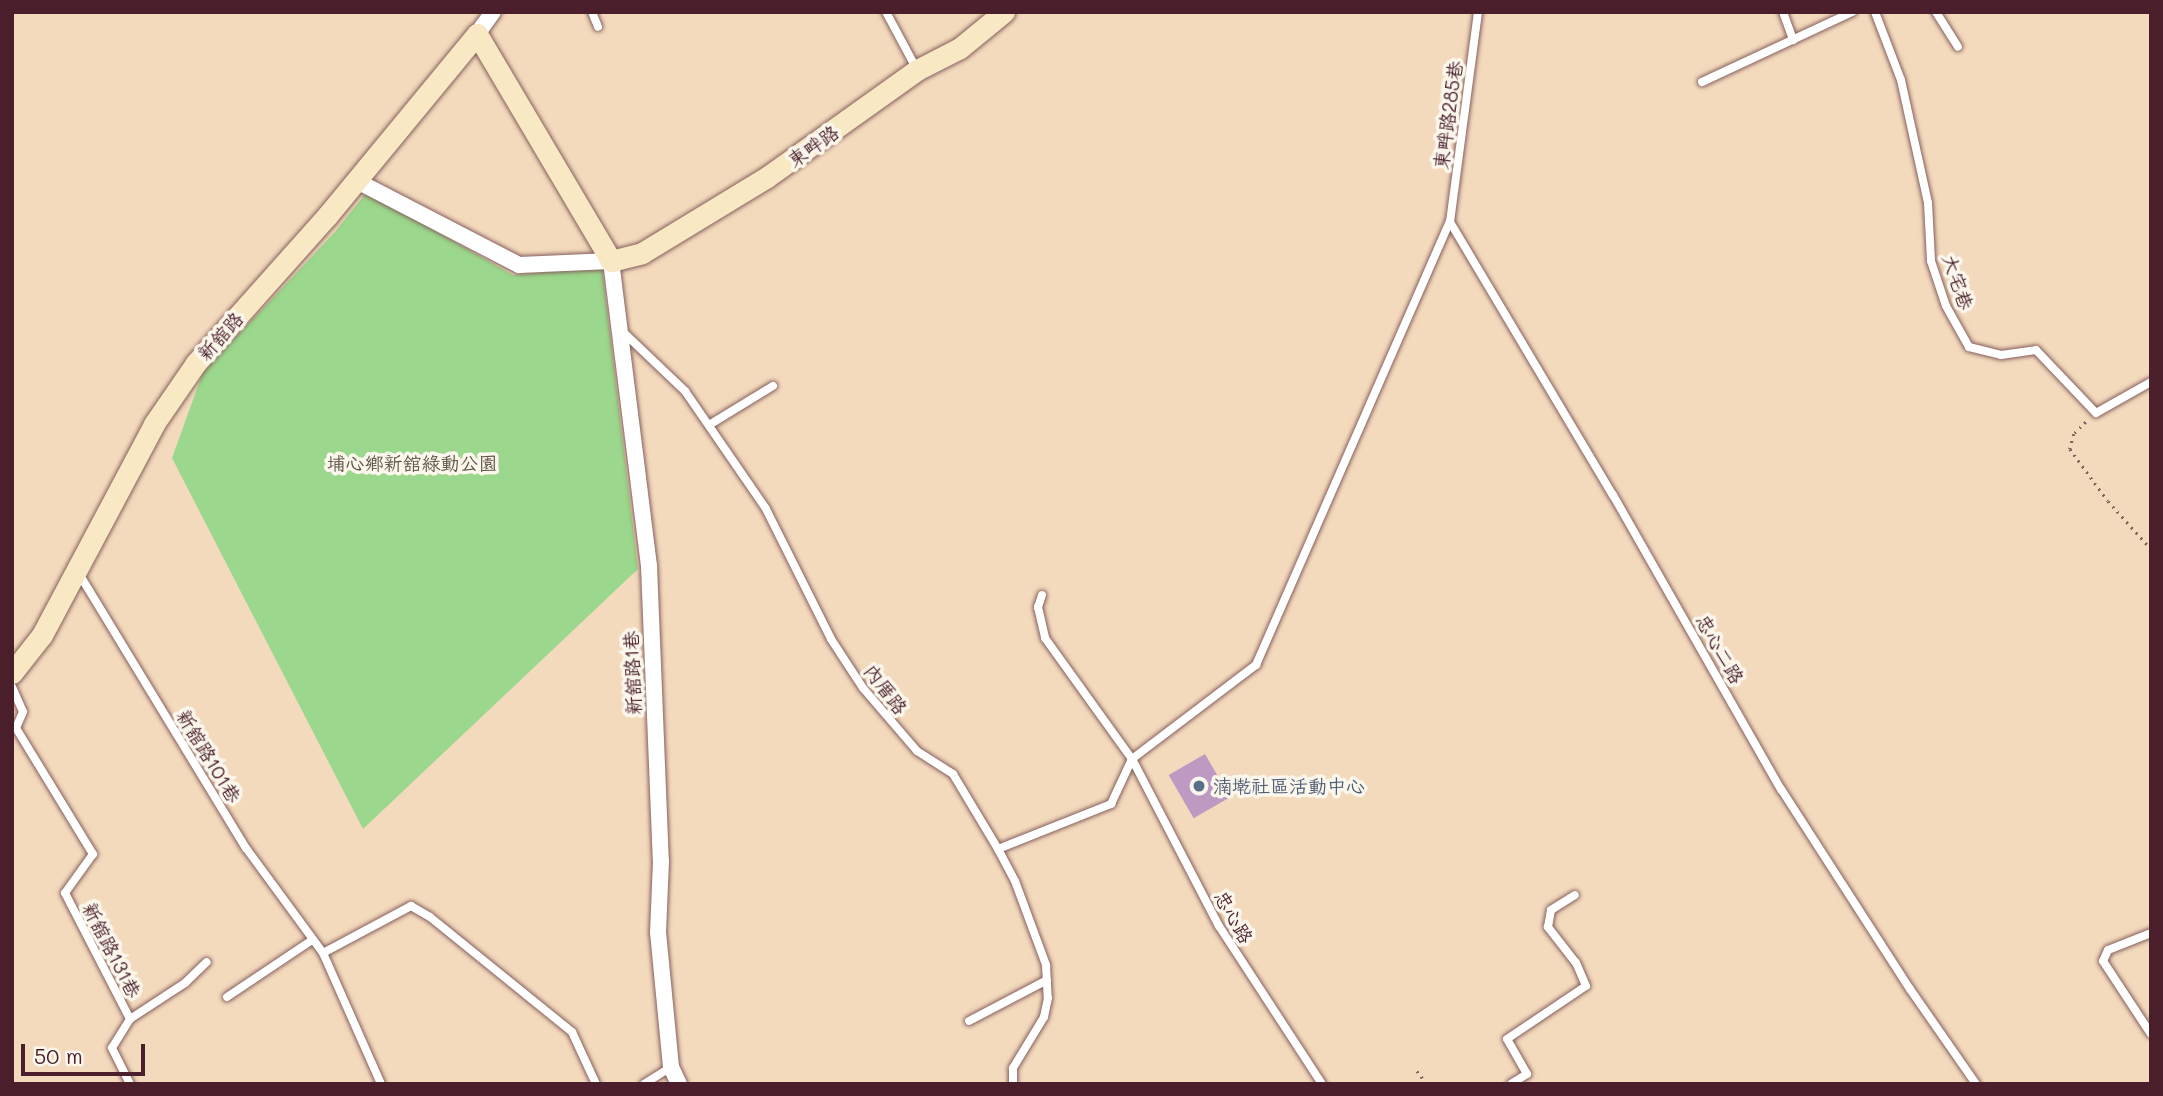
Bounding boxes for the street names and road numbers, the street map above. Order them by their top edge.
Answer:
street label: 東畔路285巷 [1429,59,1467,171]
street label: 東畔路 [783,120,843,172]
street label: 大宅巷 [1938,251,1978,313]
street label: 新舘路 [192,307,248,365]
street label: 忠心二路 [1691,610,1749,688]
street label: 新舘路1巷 [619,630,645,716]
street label: 內厝路 [860,659,912,719]
street label: 新舘路101巷 [172,705,246,807]
street label: 忠心路 [1210,887,1258,947]
street label: 新舘路131巷 [78,898,146,1002]

